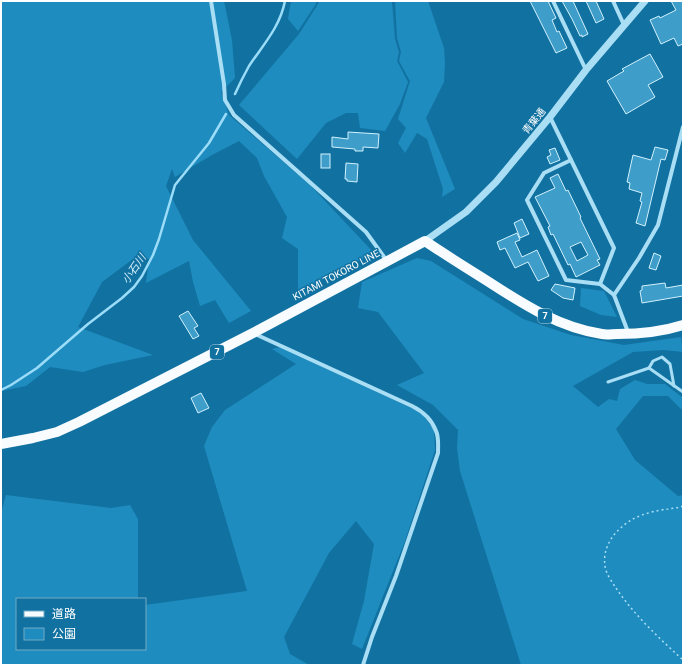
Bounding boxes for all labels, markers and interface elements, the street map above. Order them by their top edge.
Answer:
street label: 青葉通 [520,106,548,136]
street label: KITAMI TOKORO LINE [291,247,382,303]
water label: 小石川 [119,251,149,286]
road number: 7 [538,309,552,323]
road number: 7 [210,345,224,359]
legend [16,598,146,650]
text: 道路 [52,607,76,621]
text: 公園 [52,627,76,641]

